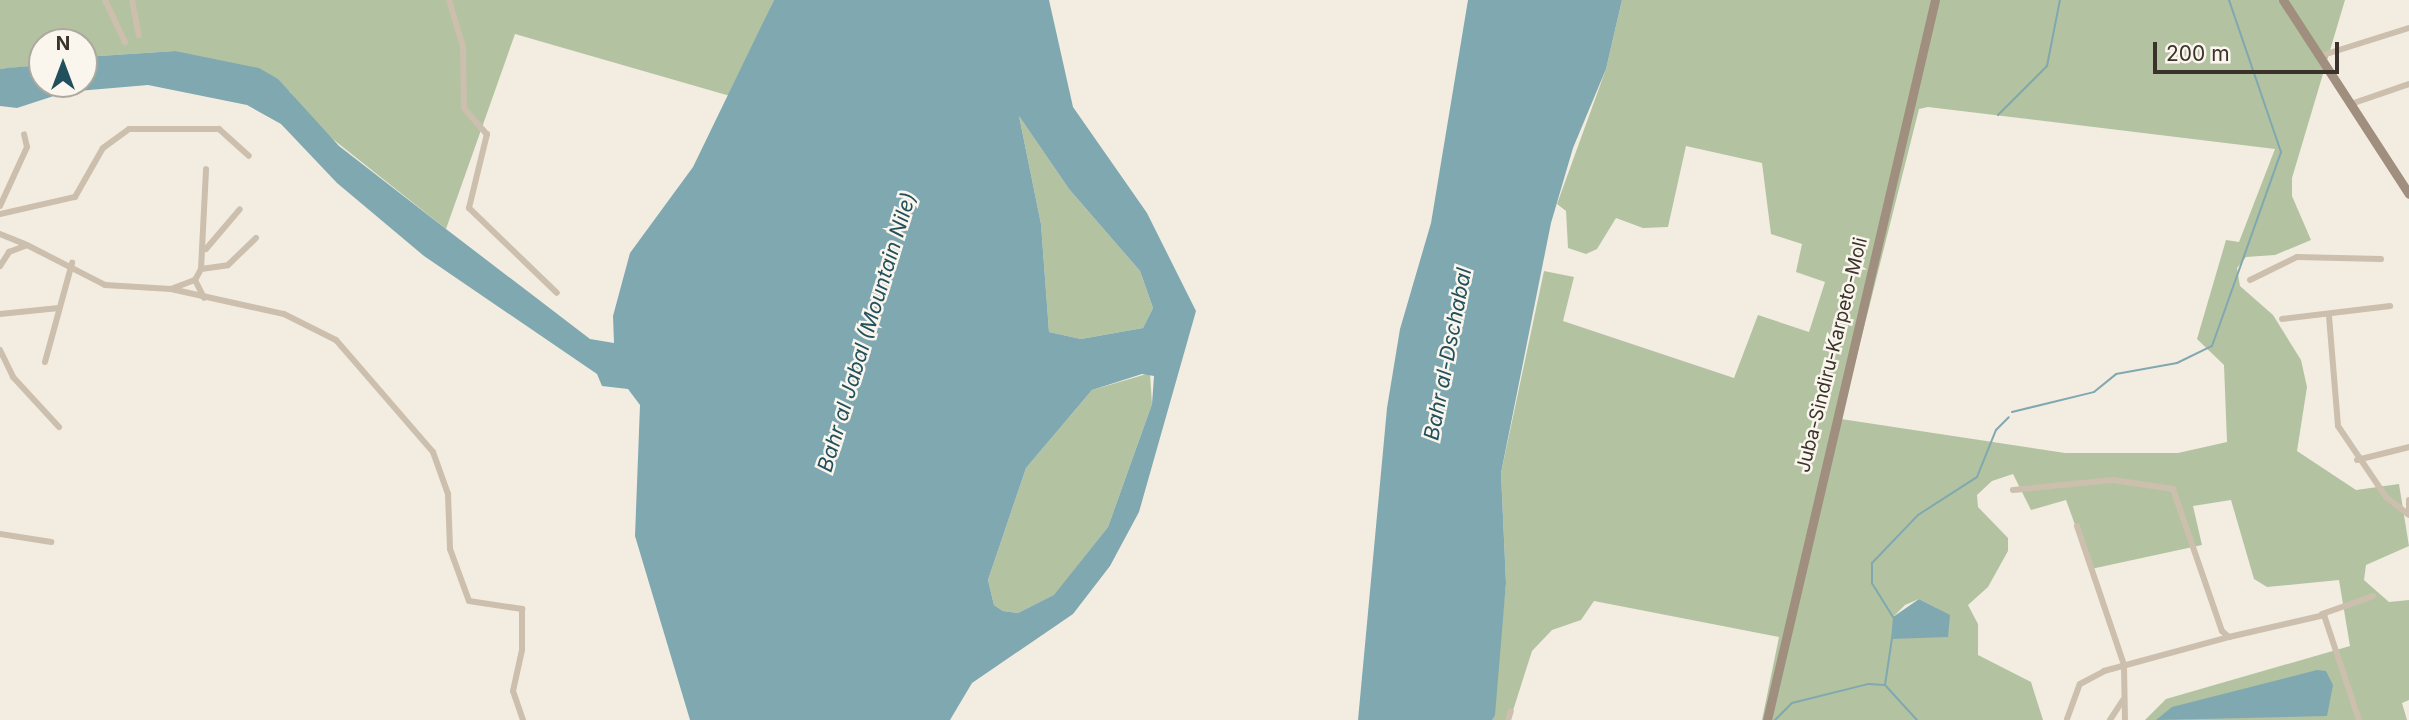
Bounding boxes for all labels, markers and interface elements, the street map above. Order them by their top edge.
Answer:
north arrow [28,28,98,98]
scale bar [2157,28,2342,72]
text: N [56,32,70,55]
text: 200 m [2166,41,2230,66]
water label: Bahr al Jabal (Mountain Nile) [812,189,922,475]
street label: Juba-Sindiru-Karpeto-Moli [1792,235,1872,475]
water label: Bahr al-Dschabal [1419,266,1477,442]

